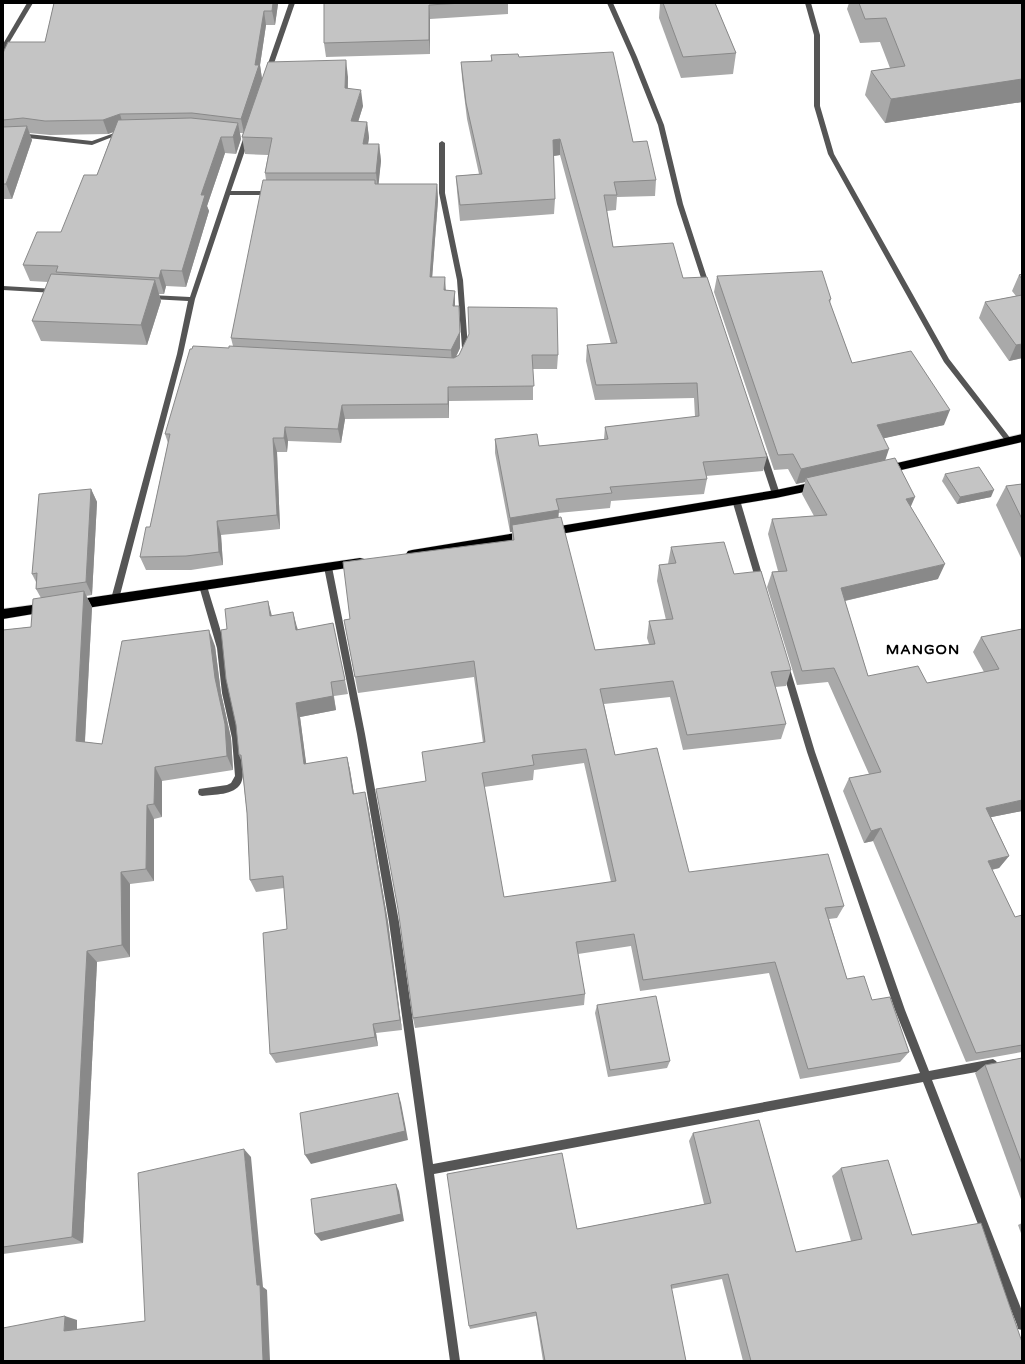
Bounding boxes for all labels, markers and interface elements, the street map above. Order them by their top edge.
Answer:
district label: MANGON [886,641,960,658]

